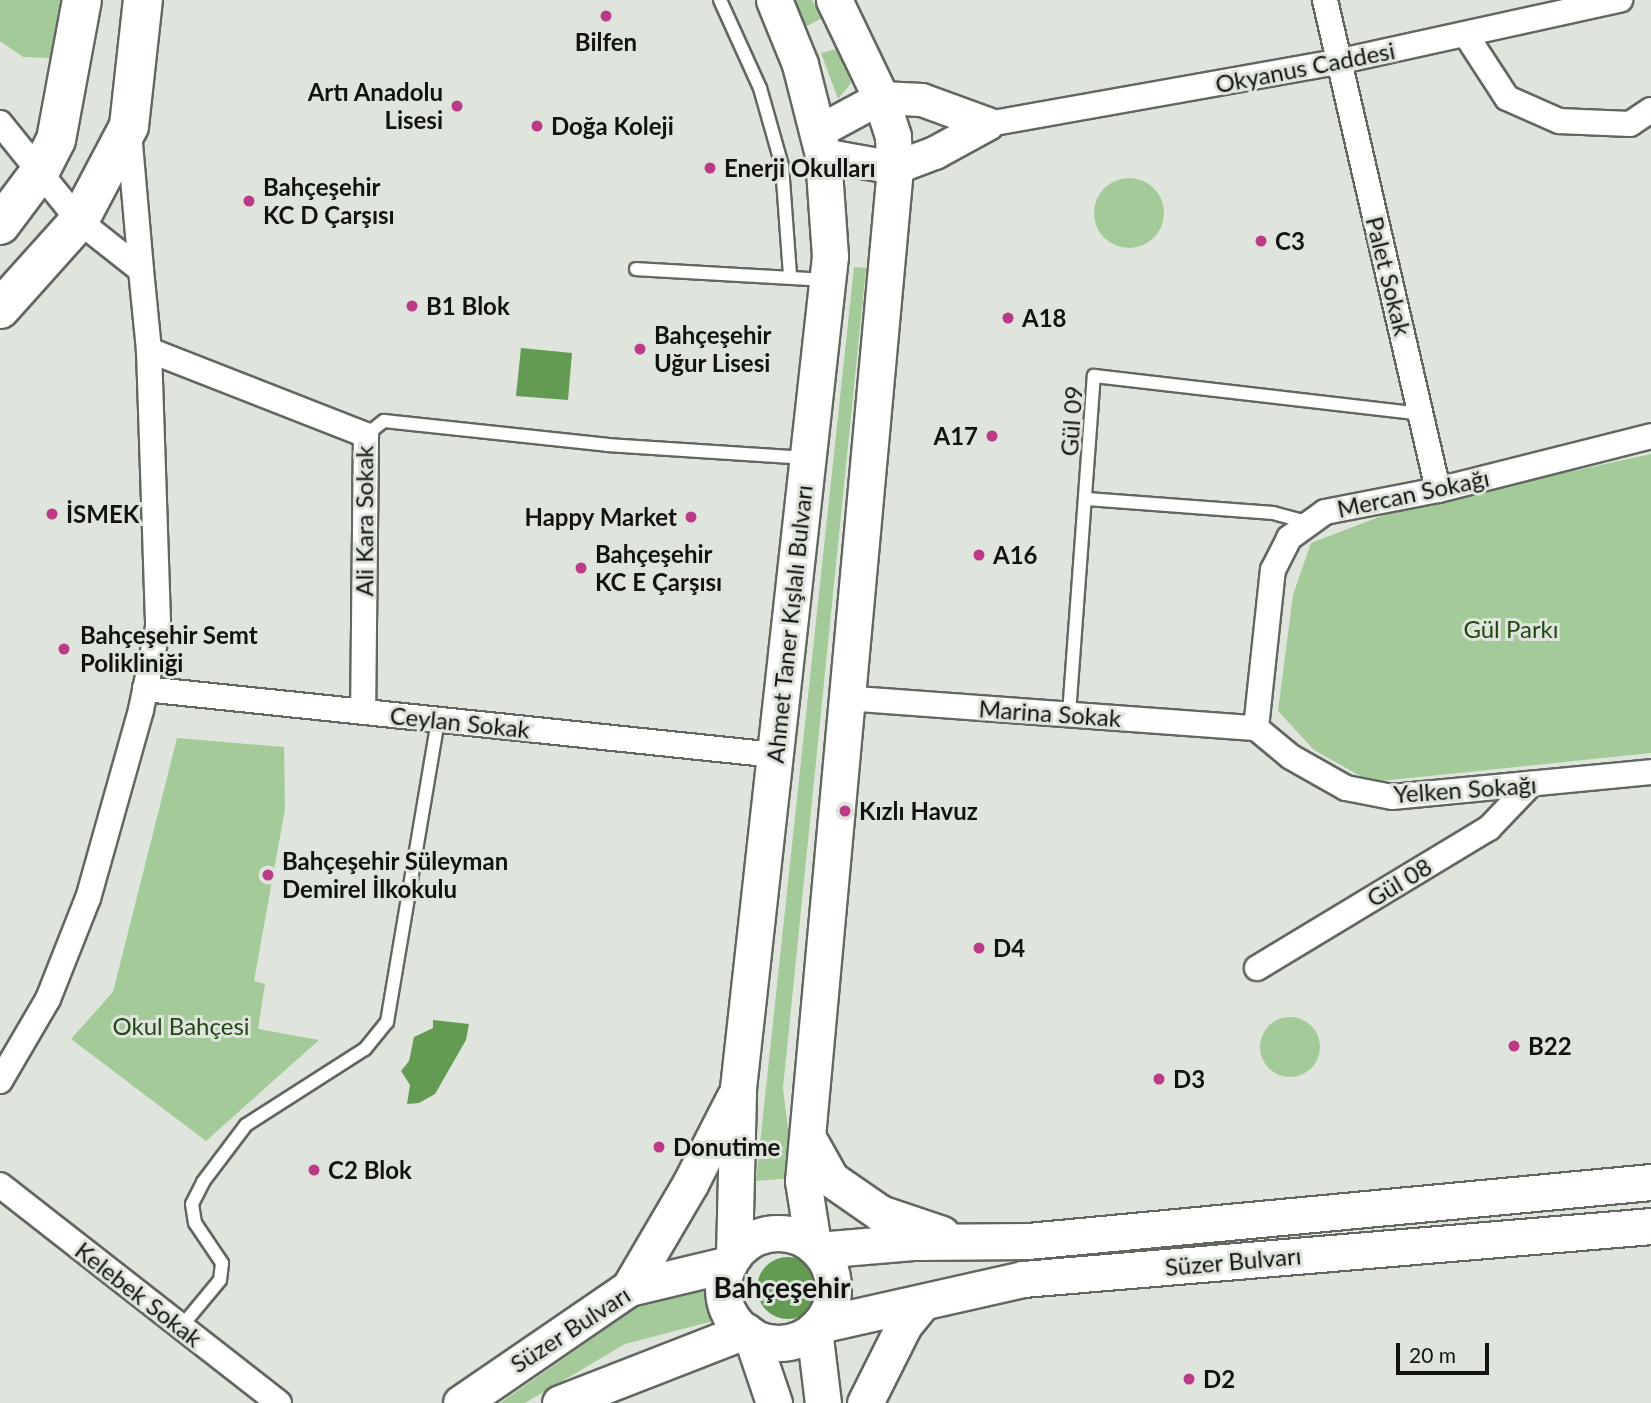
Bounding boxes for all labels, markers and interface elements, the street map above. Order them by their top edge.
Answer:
marker: Bilfen [598,8,614,24]
place label: Bilfen [575,28,637,56]
street label: Okyanus Caddesi [1213,35,1397,99]
place label: Artı Anadolu Lisesi [307,78,443,134]
marker: Artı Anadolu Lisesi [449,98,465,114]
place label: Doğa Koleji [551,112,674,140]
marker: Doğa Koleji [529,118,545,134]
place label: Enerji Okulları [724,154,876,182]
marker: Enerji Okulları [702,160,718,176]
place label: Bahçeşehir KC D Çarşısı [263,173,395,229]
marker: Bahçeşehir KC D Çarşısı [241,193,257,209]
street label: Palet Sokak [1360,213,1418,339]
place label: C3 [1275,227,1305,255]
marker: C3 [1253,233,1269,249]
place label: B1 Blok [426,292,510,320]
marker: B1 Blok [404,298,420,314]
place label: A18 [1022,304,1067,332]
marker: A18 [1000,310,1016,326]
place label: Bahçeşehir Uğur Lisesi [654,321,771,377]
marker: Bahçeşehir Uğur Lisesi [632,341,648,357]
street label: Gül 09 [1054,385,1088,457]
place label: A17 [933,422,978,450]
marker: A17 [984,428,1000,444]
street label: Ali Kara Sokak [350,445,378,597]
street label: Mercan Sokağı [1334,463,1492,523]
street label: Ahmet Taner Kışlalı Bulvarı [760,483,818,765]
place label: İSMEK [66,500,139,528]
place label: Happy Market [524,503,677,531]
marker: İSMEK [44,506,60,522]
marker: Happy Market [683,509,699,525]
place label: Bahçeşehir KC E Çarşısı [595,540,722,596]
place label: A16 [993,541,1038,569]
marker: A16 [971,547,987,563]
marker: Bahçeşehir KC E Çarşısı [573,560,589,576]
park label: Gül Parkı [1463,615,1559,643]
place label: Bahçeşehir Semt Polikliniği [80,621,258,677]
marker: Bahçeşehir Semt Polikliniği [54,639,74,659]
street label: Marina Sokak [978,694,1122,732]
street label: Ceylan Sokak [389,700,531,744]
street label: Yelken Sokağı [1393,770,1537,808]
place label: Kızlı Havuz [859,797,978,825]
marker: Kızlı Havuz [837,803,853,819]
place label: Bahçeşehir Süleyman Demirel İlkokulu [282,847,509,903]
street label: Gül 08 [1361,852,1437,912]
marker: Bahçeşehir Süleyman Demirel İlkokulu [260,867,276,883]
place label: D4 [993,934,1025,962]
marker: D4 [971,940,987,956]
park label: Okul Bahçesi [112,1012,250,1040]
place label: B22 [1528,1032,1572,1060]
marker: B22 [1506,1038,1522,1054]
place label: D3 [1173,1065,1205,1093]
marker: D3 [1151,1071,1167,1087]
place label: Donutime [673,1133,780,1161]
marker: Donutime [651,1139,667,1155]
place label: C2 Blok [328,1156,412,1184]
marker: C2 Blok [306,1162,322,1178]
street label: Kelebek Sokak [70,1235,208,1353]
street label: Süzer Bulvarı [1163,1241,1303,1281]
district label: Bahçeşehir [713,1270,851,1304]
street label: Süzer Bulvarı [505,1280,635,1378]
scale bar [1399,1330,1492,1374]
text: 20 m [1409,1342,1456,1367]
place label: D2 [1203,1365,1235,1393]
marker: D2 [1181,1371,1197,1387]

